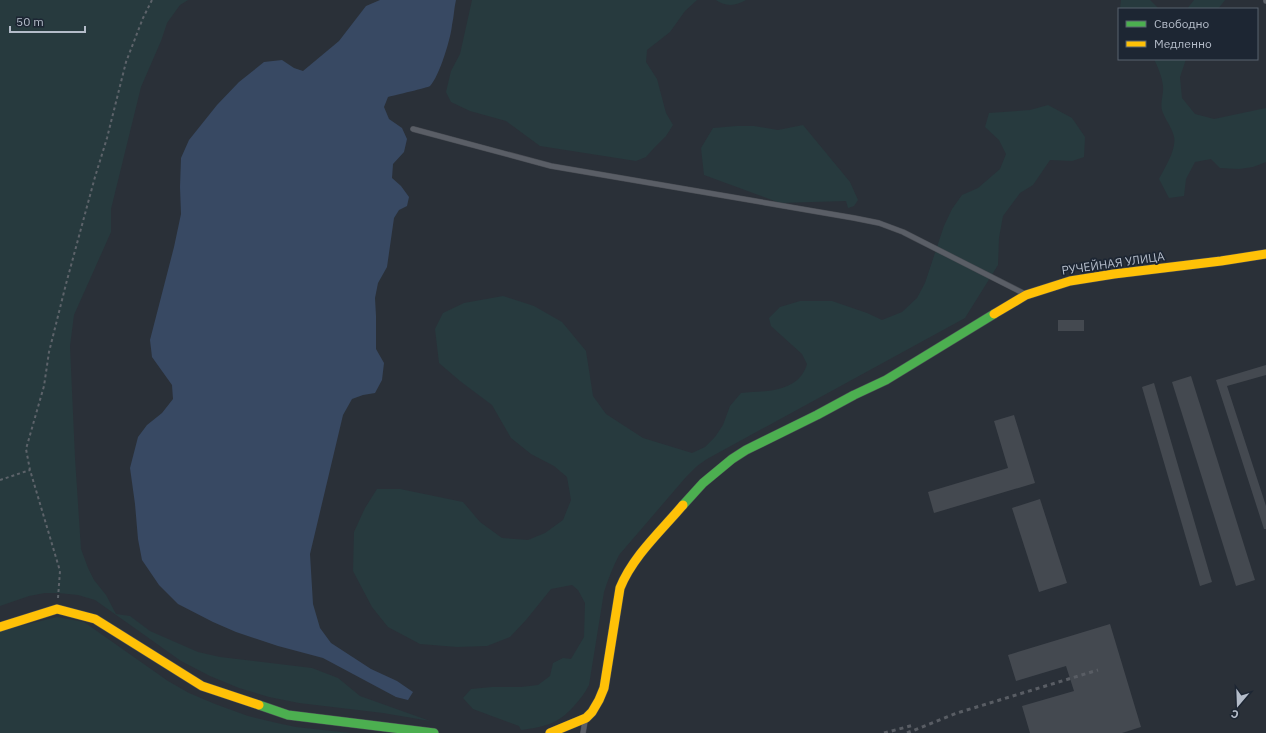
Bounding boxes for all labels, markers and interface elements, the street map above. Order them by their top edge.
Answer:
scale bar [10,8,85,34]
legend [1118,8,1258,60]
text: 50 m [16,14,44,29]
text: Свободно [1154,16,1210,31]
text: Медленно [1154,36,1212,51]
street label: РУЧЕЙНАЯ УЛИЦА [1060,248,1166,278]
north arrow [1218,685,1258,725]
text: С [1229,707,1240,722]

